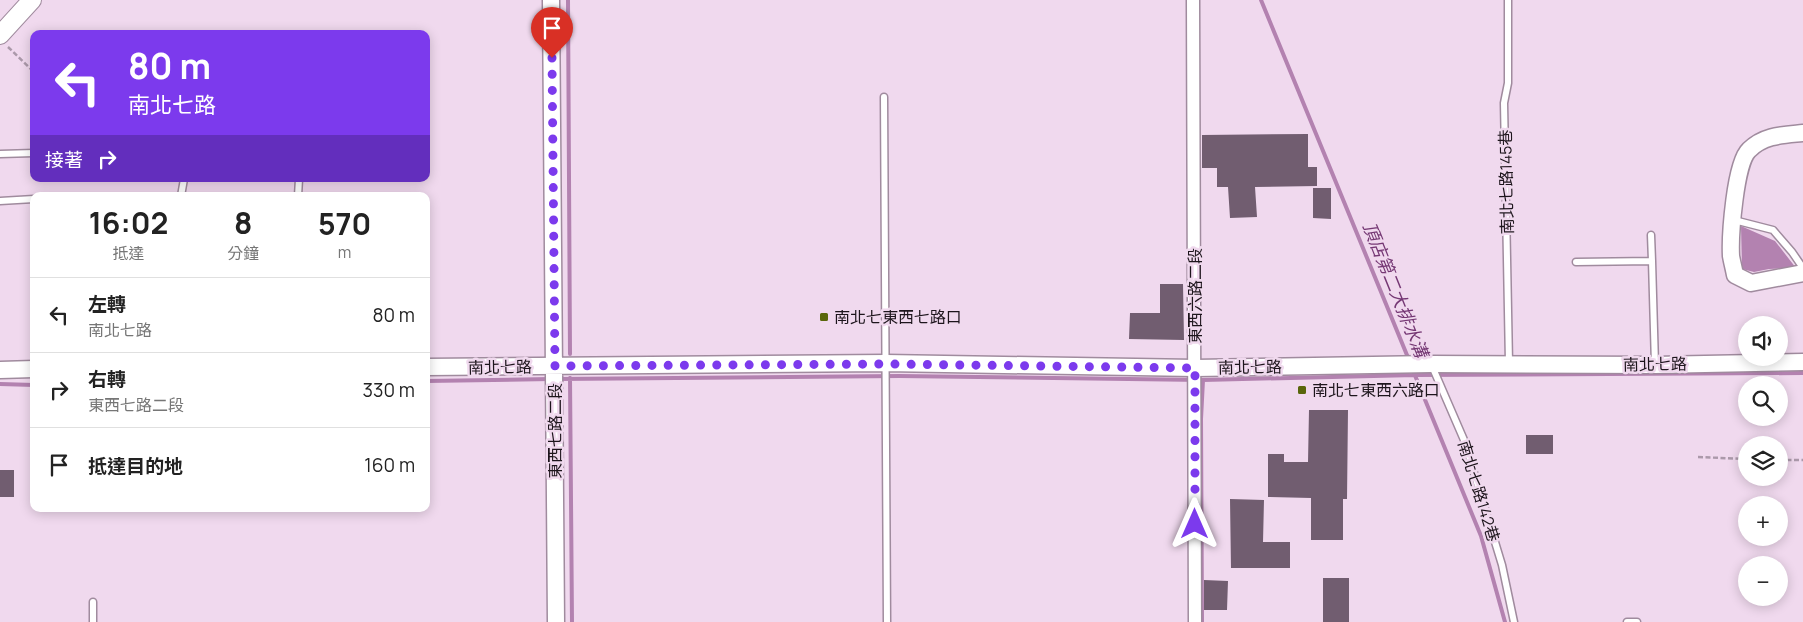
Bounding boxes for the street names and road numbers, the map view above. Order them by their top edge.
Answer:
street label: 南北七路145巷 [1494,129,1518,235]
street label: 東西六路二段 [1184,248,1206,344]
street label: 南北七路 [1623,352,1687,376]
street label: 南北七路 [468,355,532,379]
street label: 南北七路 [1218,355,1282,379]
street label: 東西七路二段 [544,383,566,479]
street label: 南北七路142巷 [1453,438,1505,544]

